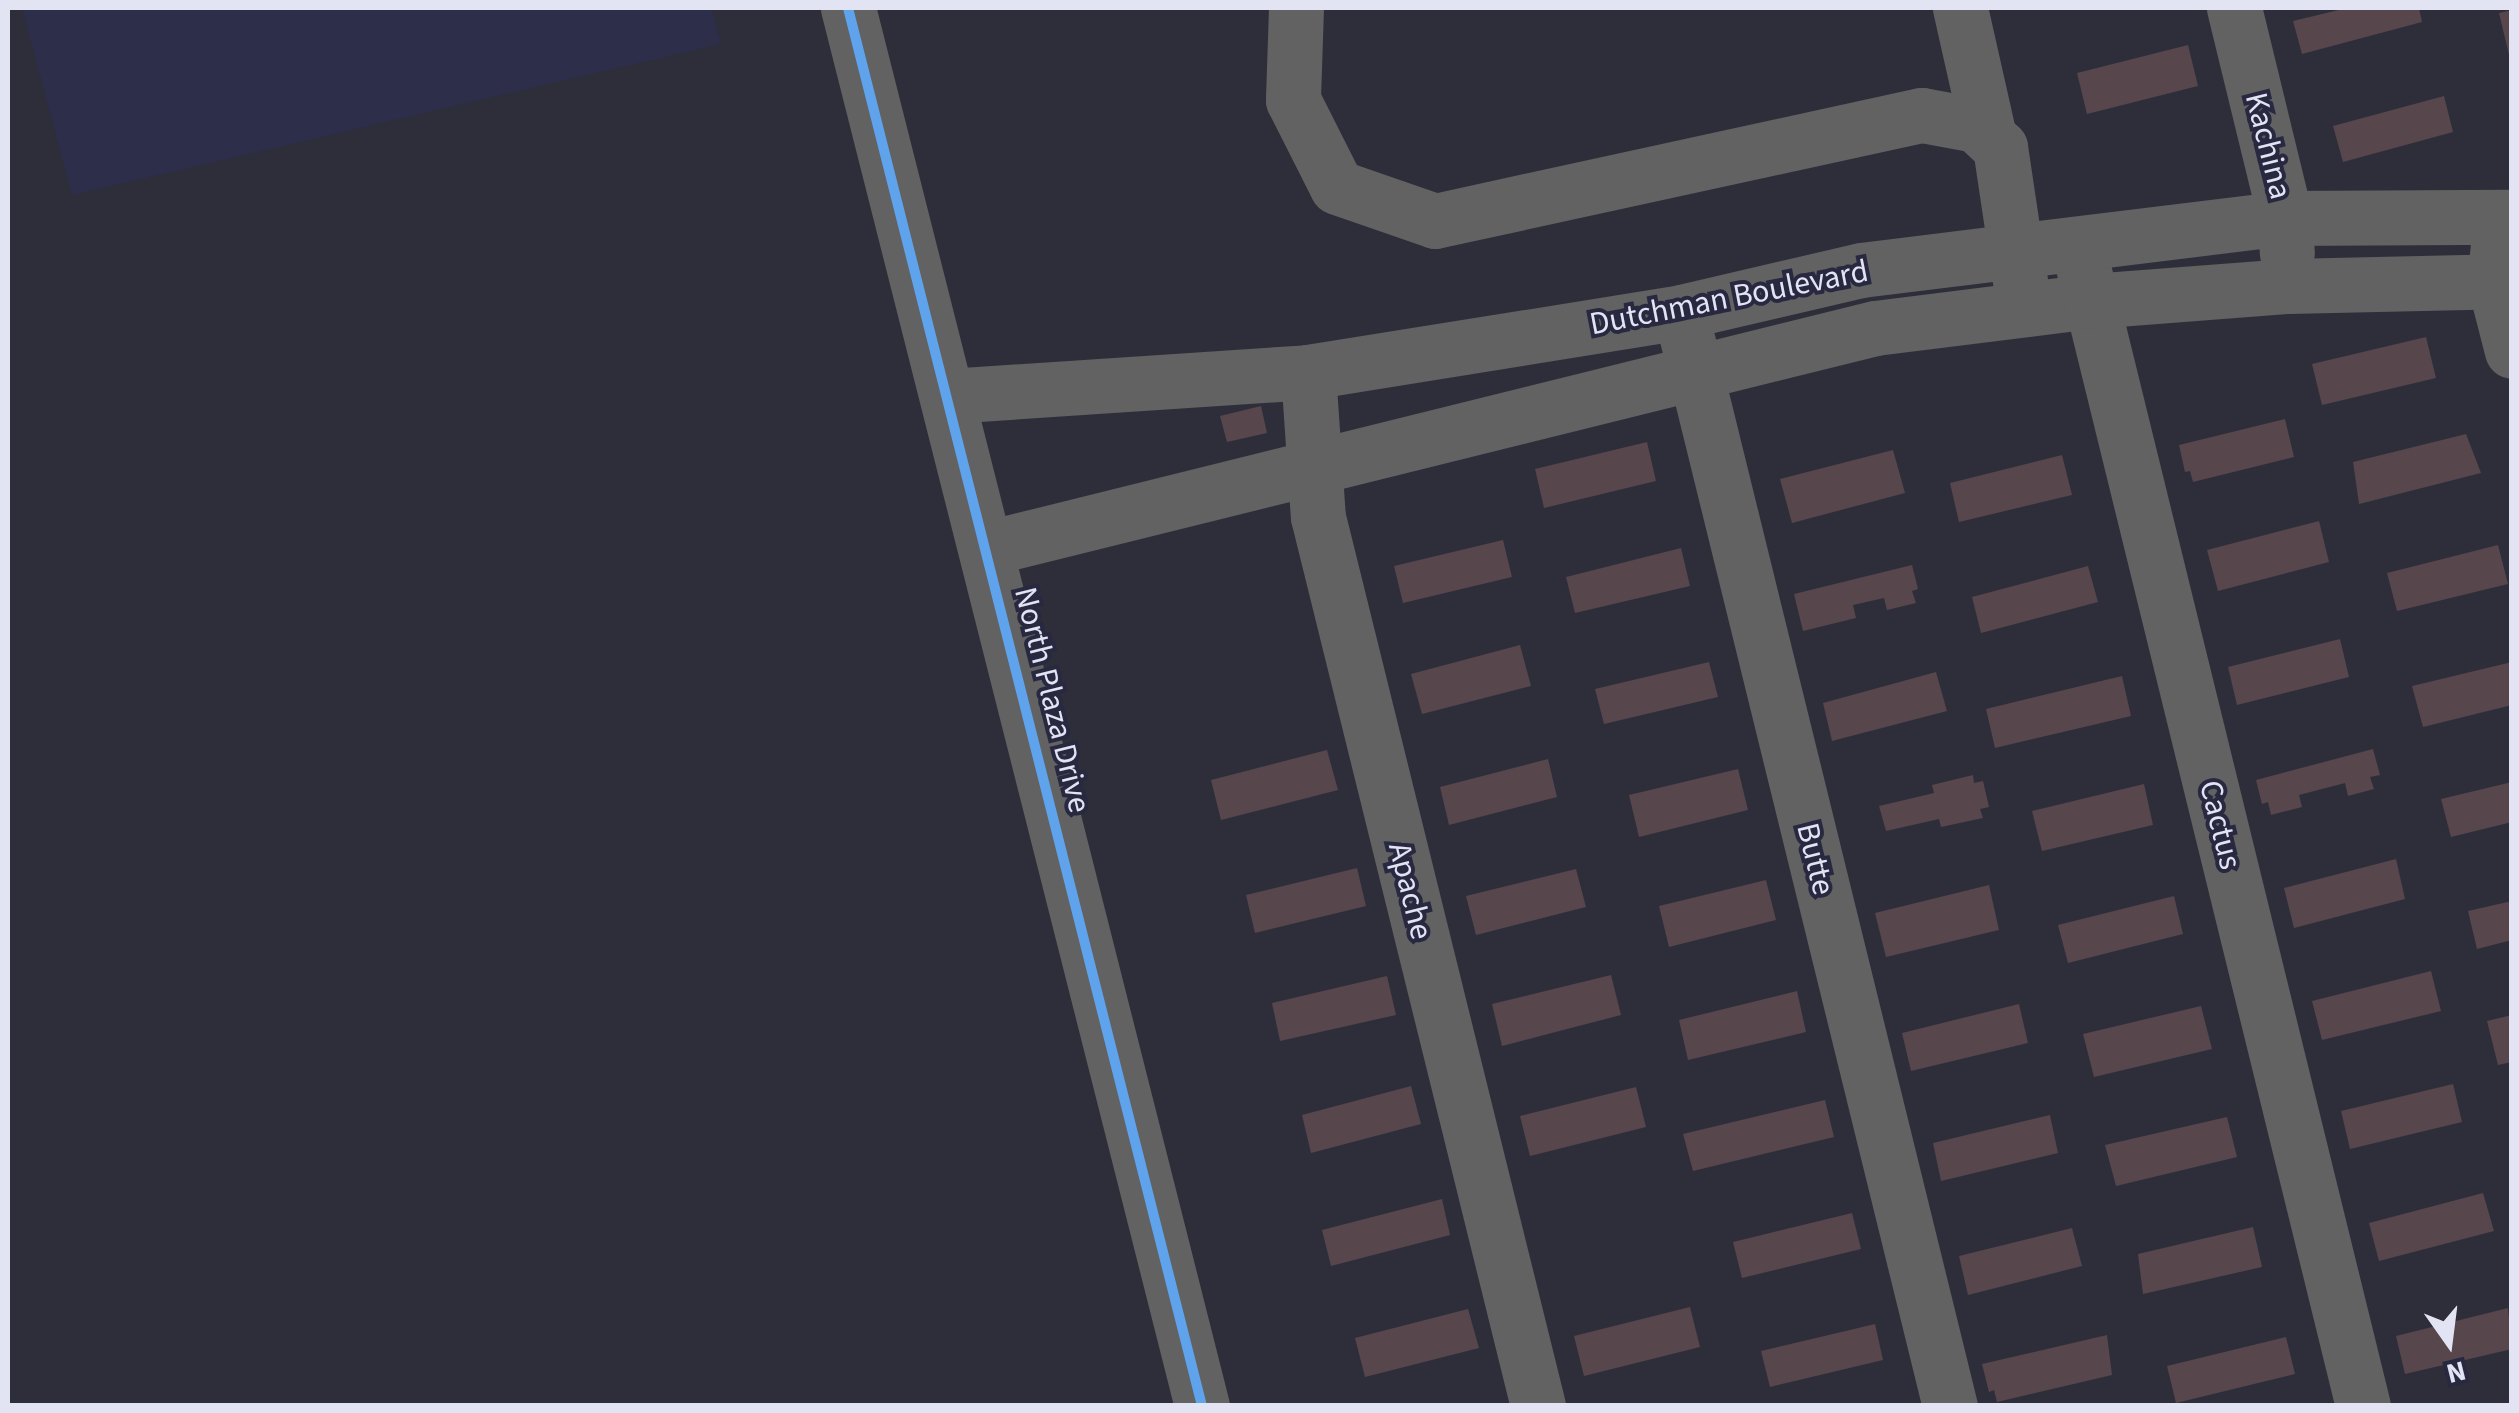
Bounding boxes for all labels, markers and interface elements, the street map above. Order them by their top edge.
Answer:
street label: Kachina [2236,89,2300,203]
street label: Dutchman Boulevard [1587,252,1871,344]
street label: North Plaza Drive [1005,583,1099,817]
street label: Cactus [2190,777,2250,873]
street label: Butte [1788,819,1842,899]
street label: Apache [1379,838,1441,944]
north arrow [2399,1293,2499,1393]
text: N [2442,1350,2470,1394]

